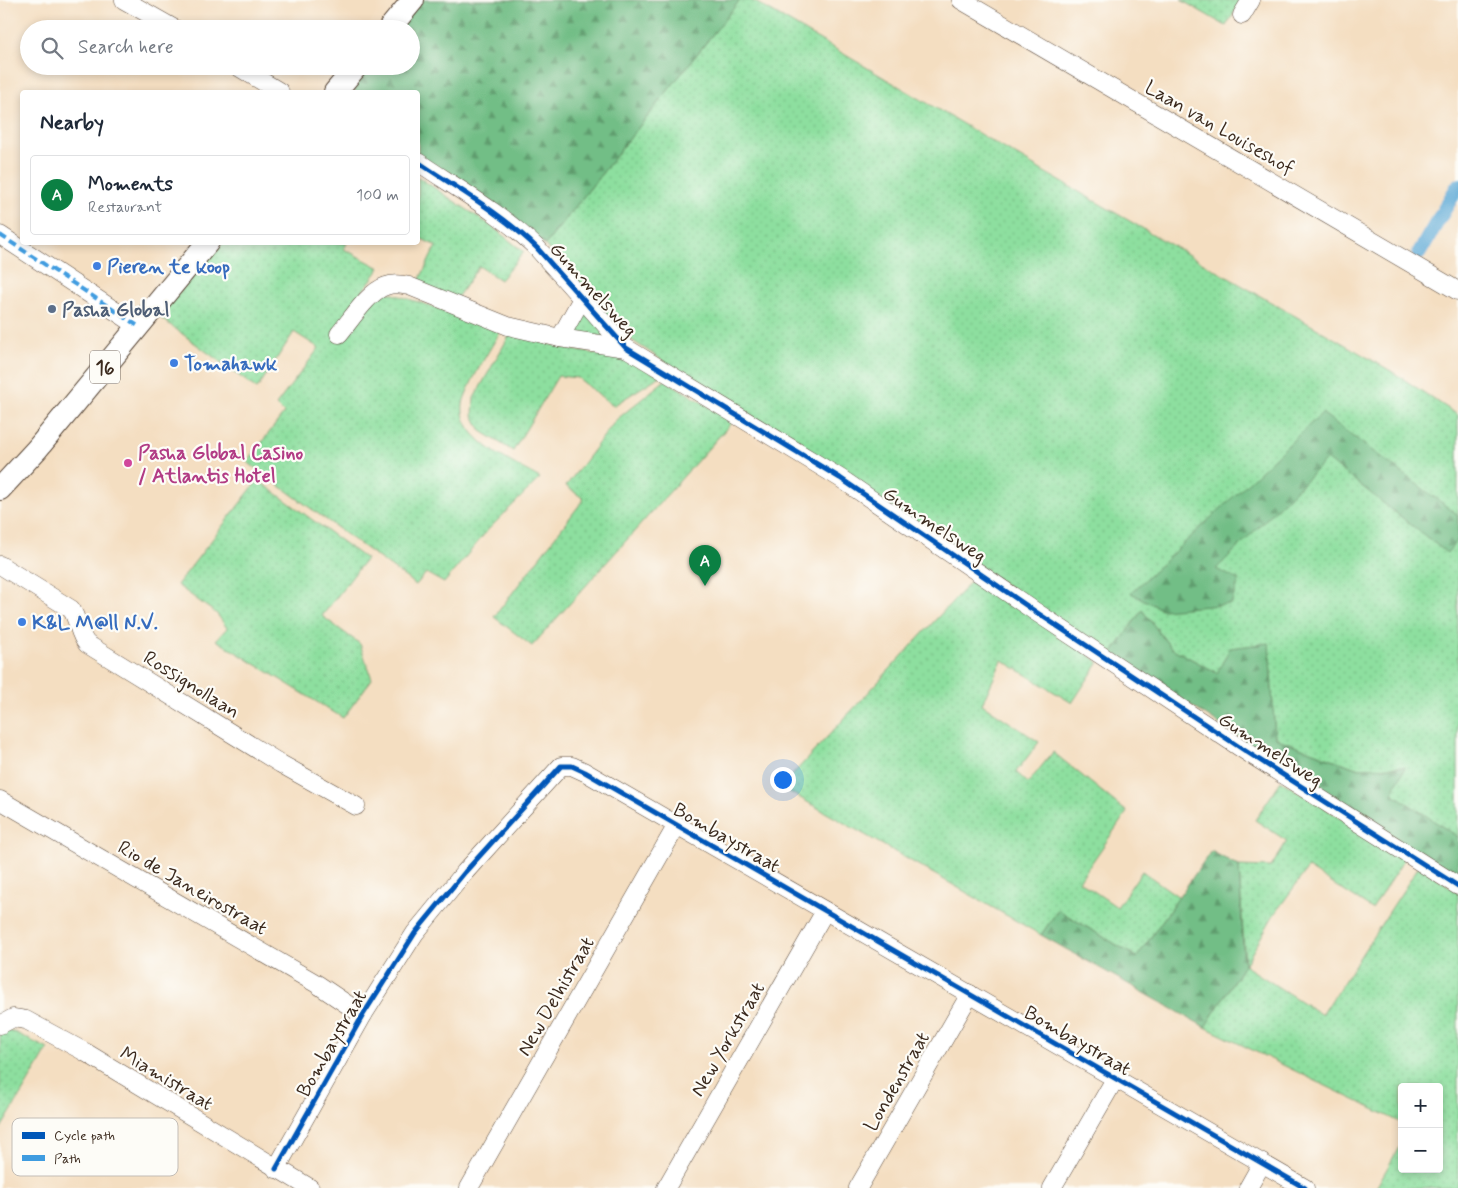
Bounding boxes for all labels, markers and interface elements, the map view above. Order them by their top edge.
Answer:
search box [20,20,420,75]
icon: search [38,34,66,62]
text: Search here [78,35,174,60]
street label: Laan van Louiseshof [1139,74,1299,182]
text: Nearby [40,109,104,137]
text: Moments [88,172,173,197]
text: A [52,185,62,206]
text: 100 m [356,185,399,206]
text: Restaurant [88,197,162,218]
street label: Gummelsweg [543,237,643,343]
place label: Pieren te koop [107,254,230,281]
marker: Pieren te koop [91,260,103,272]
place label: Pasha Global [62,297,170,324]
marker: Pasha Global [46,303,58,315]
road number: 16 [90,351,120,384]
place label: Tomahawk [184,351,278,378]
marker: Tomahawk [168,357,180,369]
place label: Pasha Global Casino / Atlantis Hotel [138,440,303,490]
marker: Pasha Global Casino / Atlantis Hotel [122,457,134,469]
street label: Gummelsweg [877,481,991,570]
pin: A [689,545,721,586]
place label: K&L M@ll N.V. [32,610,158,637]
marker: K&L M@ll N.V. [16,616,28,628]
street label: Rossignollaan [138,645,245,726]
street label: Gummelsweg [1213,706,1328,794]
your location [770,767,796,793]
street label: Bombaystraat [668,797,785,880]
street label: Rio de Janeirostraat [113,835,272,942]
street label: New Delhistraat [511,932,601,1061]
street label: New Yorkstraat [685,978,772,1102]
street label: Bombaystraat [291,985,374,1102]
street label: Bombaystraat [1019,1000,1136,1083]
street label: Londenstraat [858,1027,937,1136]
street label: Miamistraat [114,1041,218,1118]
map controls [1398,1083,1443,1173]
button: + [1398,1083,1443,1128]
legend [12,1118,178,1176]
text: Cycle path [54,1127,115,1145]
button: − [1398,1128,1443,1173]
text: Path [54,1150,81,1168]

